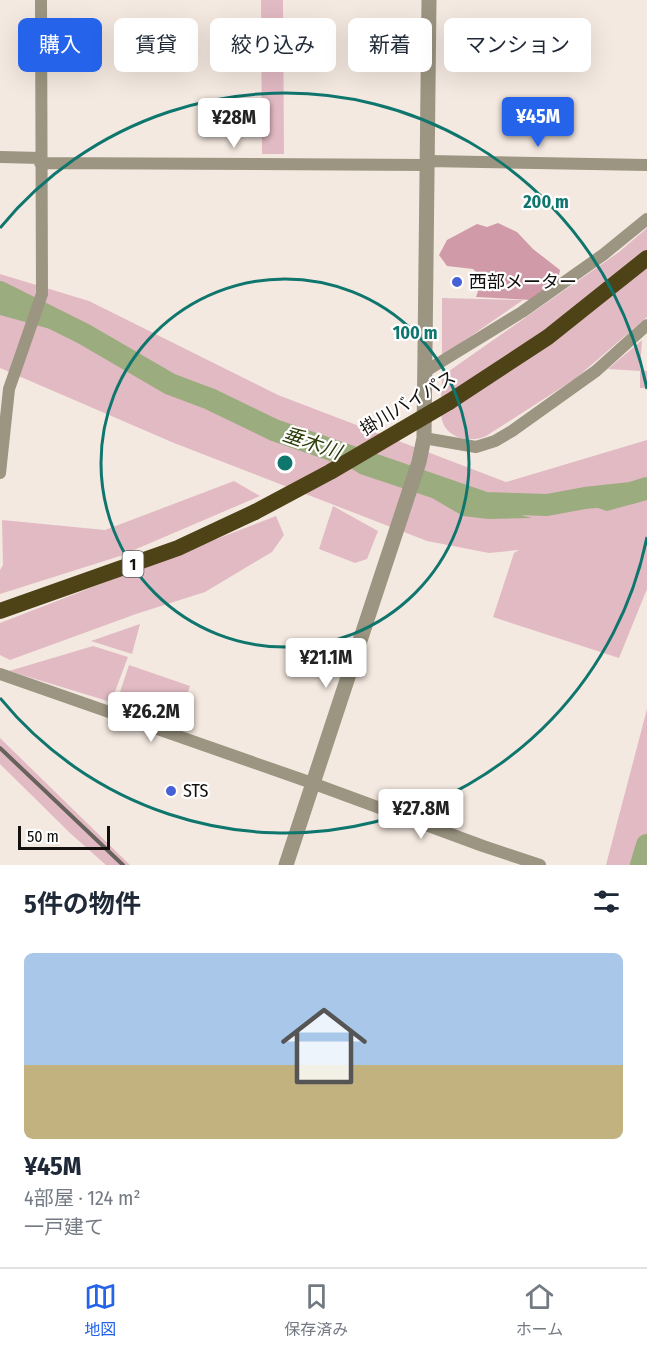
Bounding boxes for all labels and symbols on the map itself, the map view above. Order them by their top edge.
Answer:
pin: ¥45M [502,97,574,148]
pin: ¥28M [198,98,270,149]
text: 200 m [522,191,569,213]
place label: 西部メーター [469,271,577,293]
marker: 西部メーター [450,275,464,289]
text: 100 m [393,322,437,344]
street label: 掛川バイパス [356,366,460,440]
water label: 垂木川 [280,422,346,465]
centre of rings [275,453,295,473]
road number: 1 [122,551,144,577]
pin: ¥21.1M [277,638,375,689]
pin: ¥26.2M [102,692,200,743]
place label: STS [183,780,209,802]
marker: STS [164,784,178,798]
pin: ¥27.8M [372,789,470,840]
scale bar [18,823,110,850]

